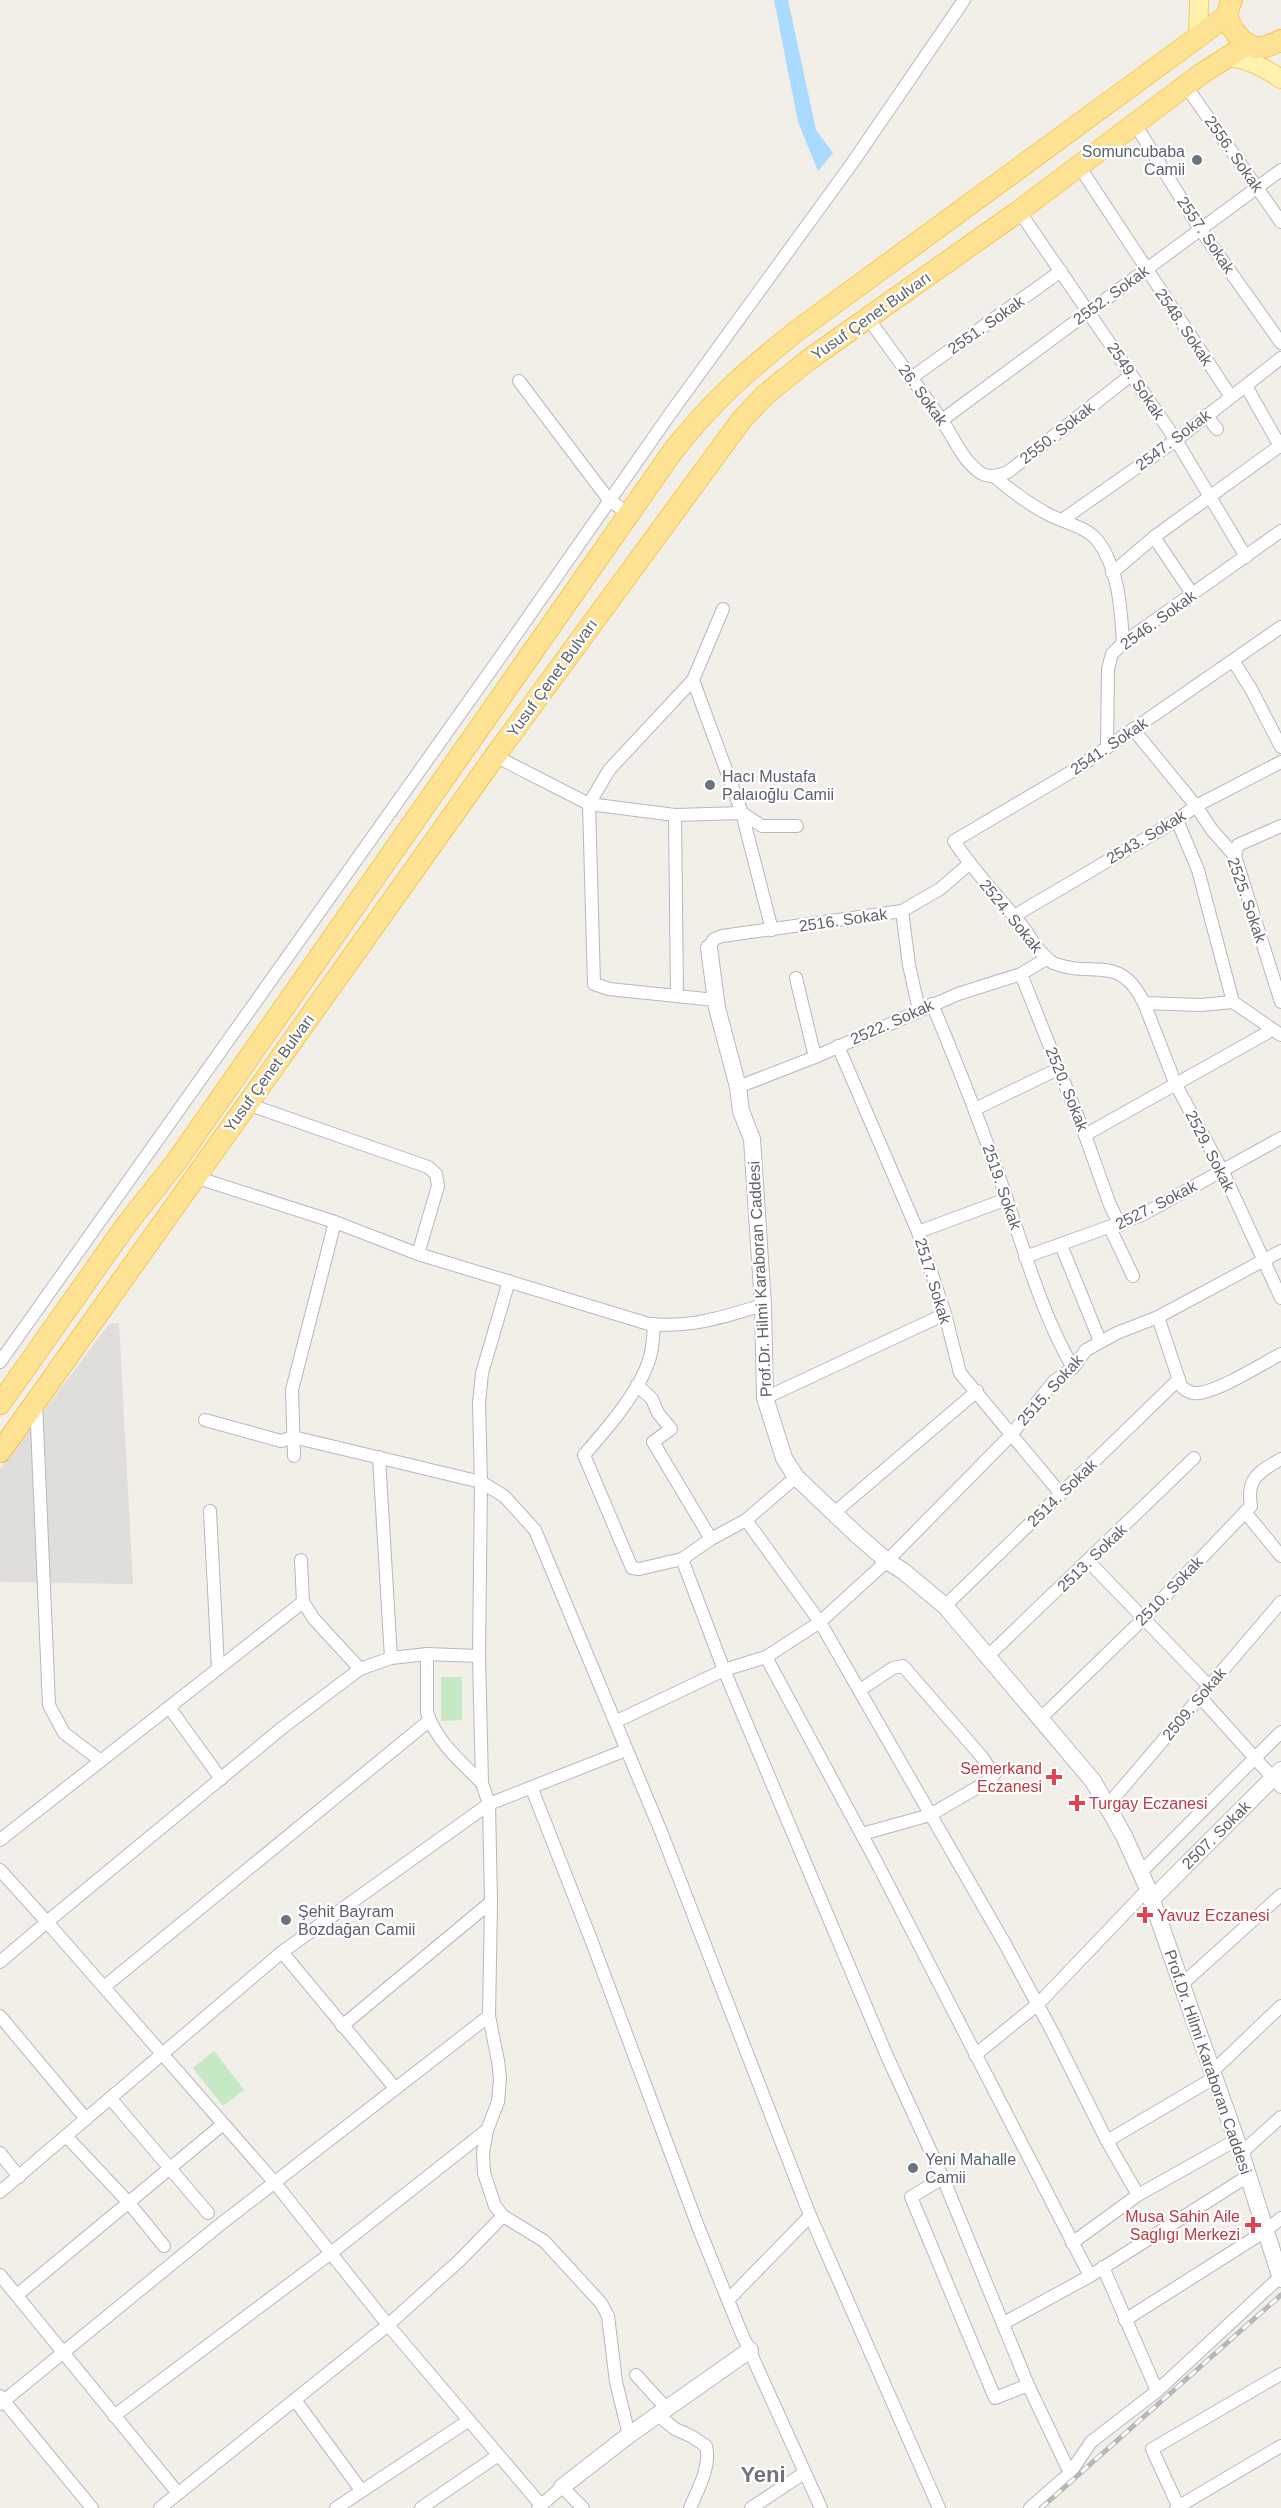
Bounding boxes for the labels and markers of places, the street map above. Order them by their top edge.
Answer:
place label: Somuncubaba Camii [1082,143,1185,178]
marker: Somuncubaba Camii [1190,153,1204,167]
place label: Hacı Mustafa Palaıoğlu Camii [722,768,834,803]
marker: Hacı Mustafa Palaıoğlu Camii [703,778,717,792]
place label: Semerkand Eczanesi [960,1760,1042,1795]
marker: Semerkand Eczanesi [1047,1770,1061,1784]
place label: Turgay Eczanesi [1089,1795,1208,1812]
marker: Turgay Eczanesi [1070,1796,1084,1810]
place label: Şehit Bayram Bozdağan Camii [298,1903,415,1938]
place label: Yavuz Eczanesi [1157,1907,1270,1924]
marker: Yavuz Eczanesi [1138,1908,1152,1922]
marker: Şehit Bayram Bozdağan Camii [279,1913,293,1927]
place label: Yeni Mahalle Camii [925,2151,1016,2186]
marker: Yeni Mahalle Camii [906,2161,920,2175]
place label: Musa Sahin Aile Saglıgı Merkezi [1125,2208,1240,2243]
marker: Musa Sahin Aile Saglıgı Merkezi [1244,2216,1262,2234]

